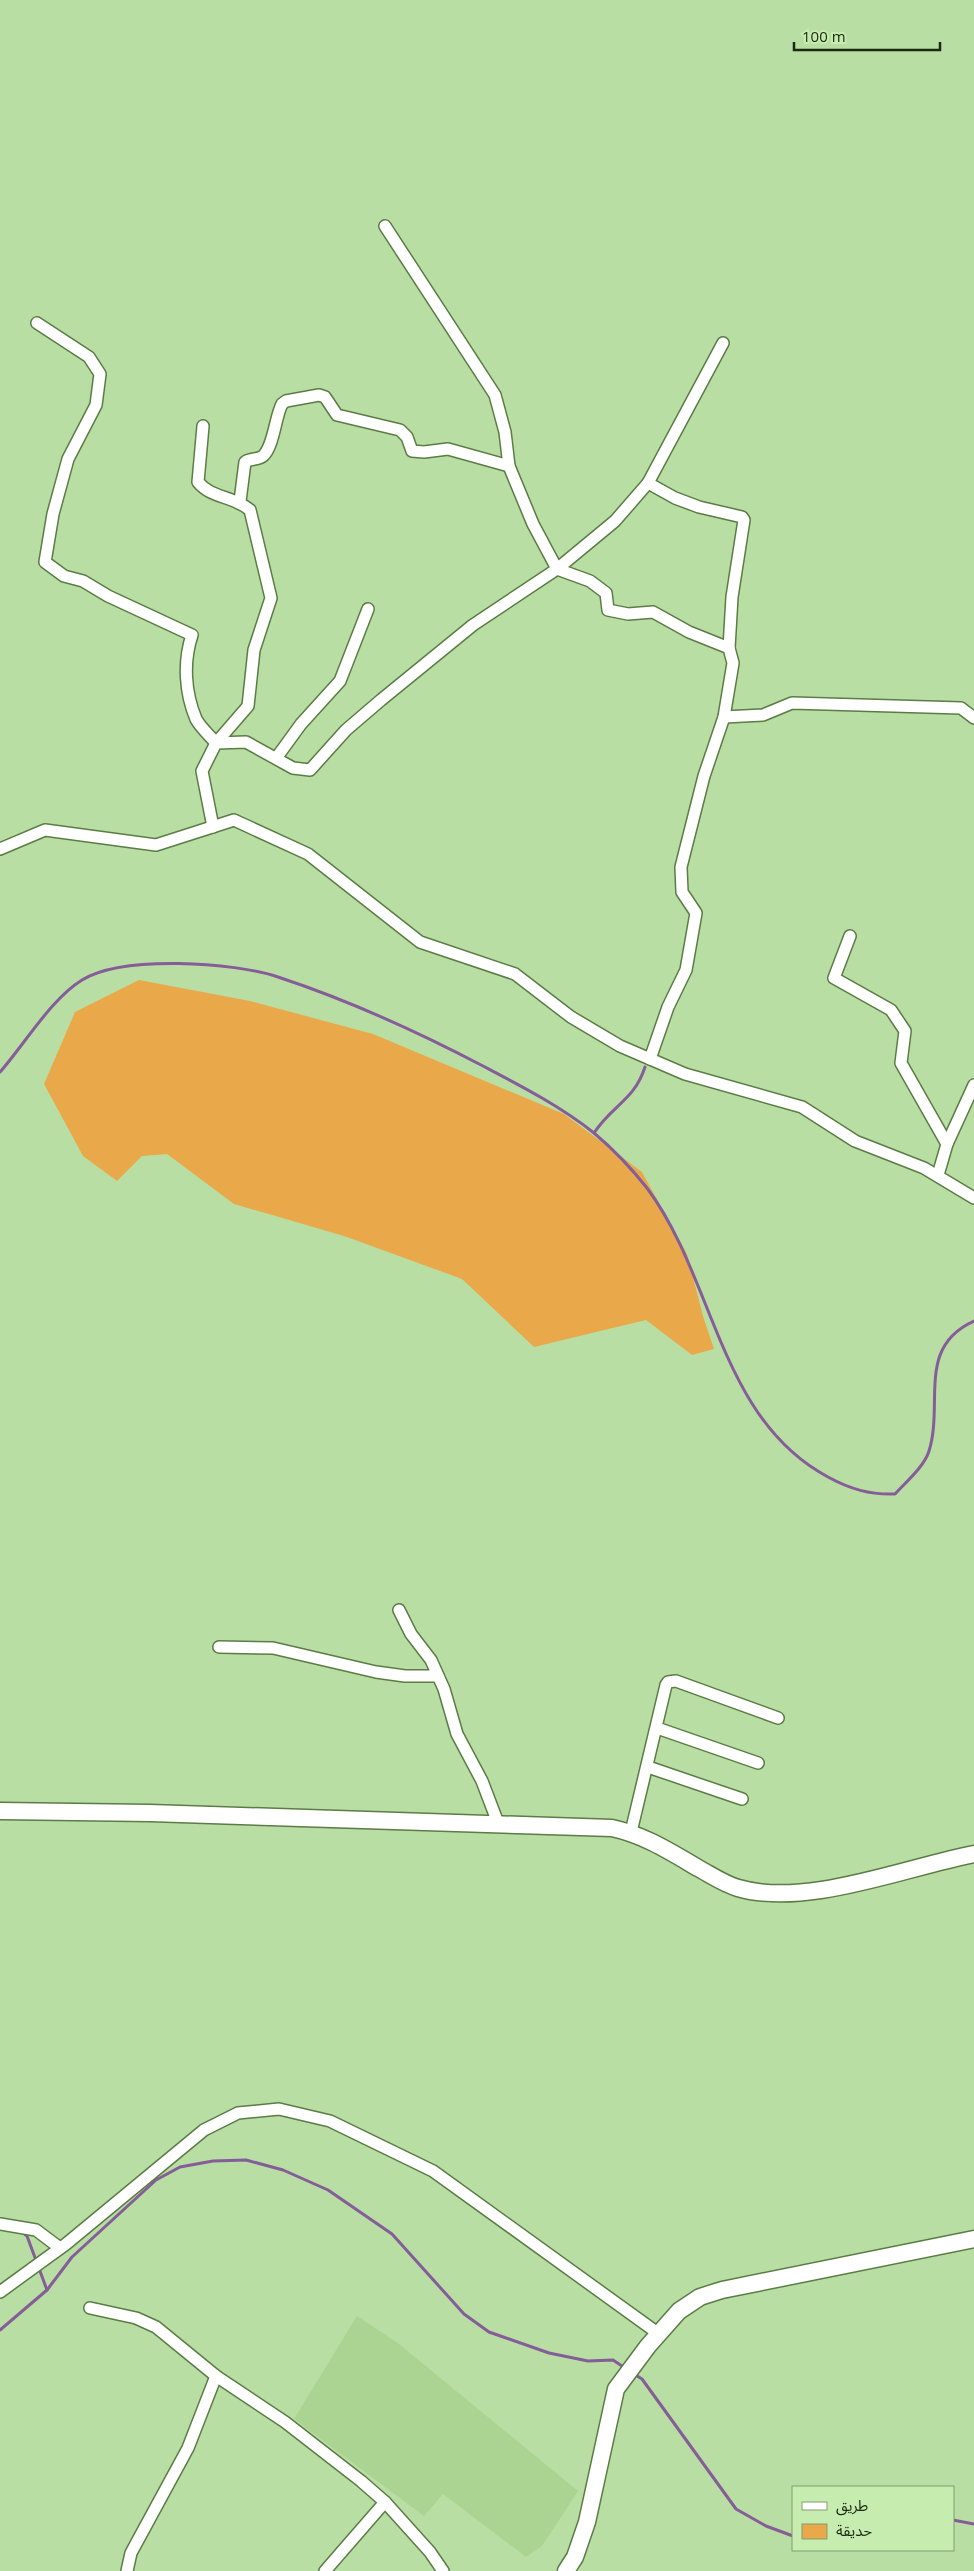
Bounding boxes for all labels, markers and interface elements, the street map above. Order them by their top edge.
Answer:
scale bar [794,20,940,52]
text: 100 m [802,26,846,46]
legend [792,2486,954,2551]
text: طريق [836,2495,868,2516]
text: حديقة [836,2520,872,2540]

